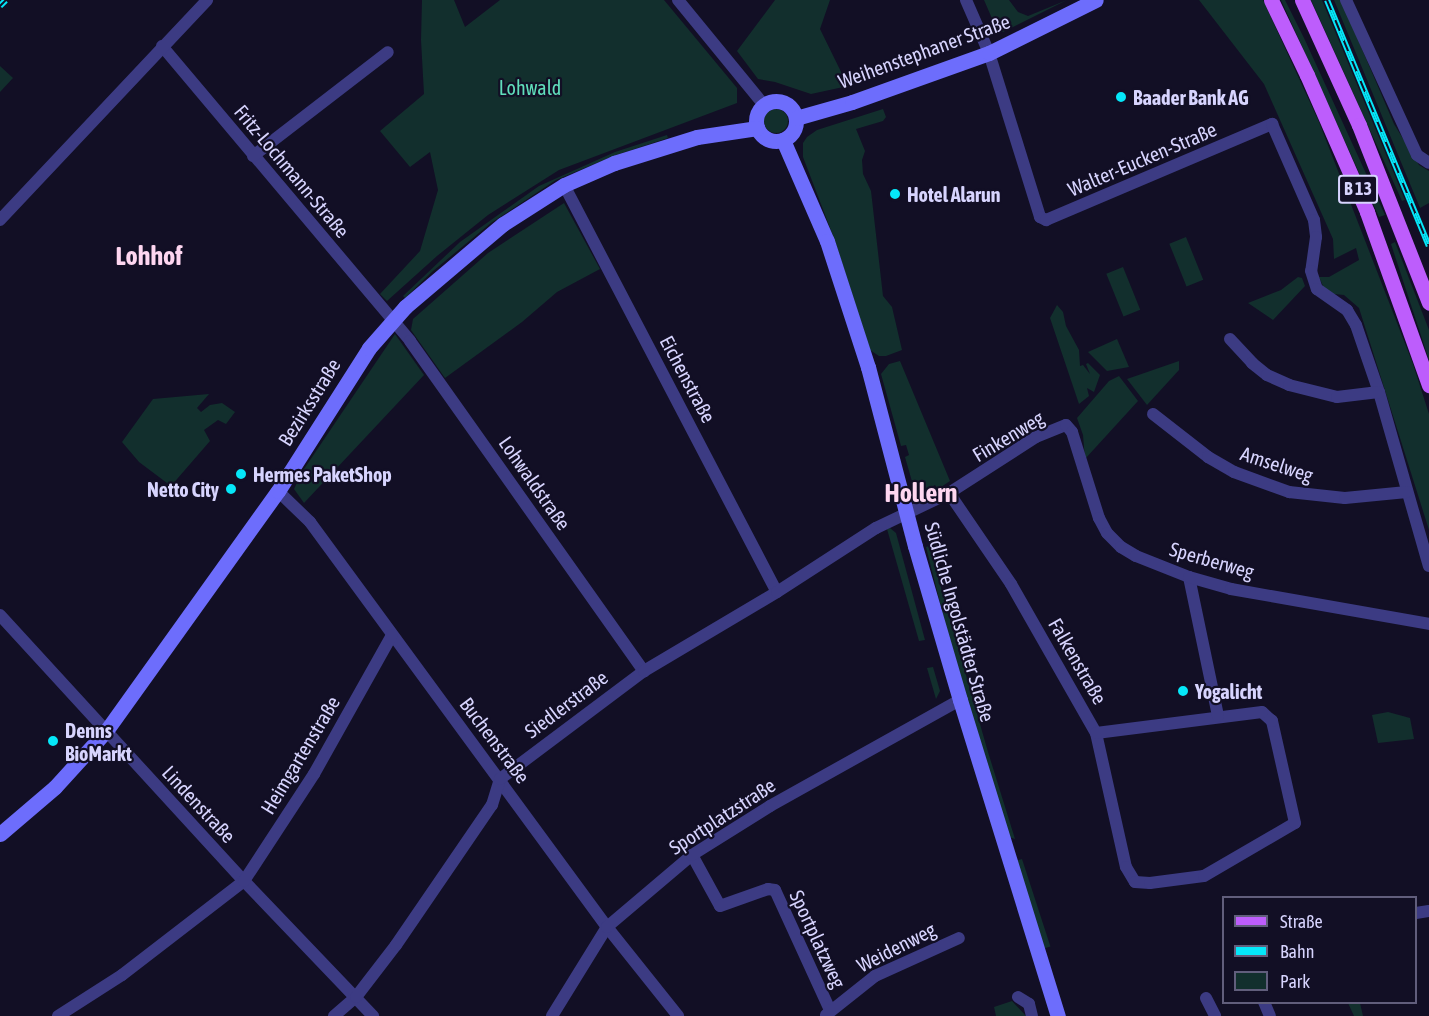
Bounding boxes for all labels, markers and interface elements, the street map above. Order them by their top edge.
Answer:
street label: Weihenstephaner Straße [835,9,1013,93]
park label: Lohwald [499,75,561,99]
place label: Baader Bank AG [1133,85,1249,109]
marker: Baader Bank AG [1114,90,1128,104]
street label: Fritz-Lochmann-Straße [229,100,355,242]
street label: Walter-Eucken-Straße [1064,117,1220,201]
road number: B 13 [1337,174,1379,204]
place label: Hotel Alarun [907,182,1000,206]
marker: Hotel Alarun [888,187,902,201]
district label: Lohhof [116,241,182,273]
street label: Eichenstraße [655,331,721,427]
street label: Bezirksstraße [273,354,345,450]
street label: Finkenweg [968,405,1048,467]
street label: Lohwaldstraße [494,432,576,534]
street label: Amselweg [1238,441,1316,487]
place label: Hermes PaketShop [253,462,392,486]
marker: Hermes PaketShop [234,467,248,481]
place label: Netto City [147,477,219,501]
district label: Hollern [885,478,957,510]
marker: Netto City [224,482,238,496]
street label: Südliche Ingolstädter Straße [920,519,1000,725]
street label: Sperberweg [1167,537,1257,583]
street label: Falkenstraße [1044,614,1112,708]
street label: Siedlerstraße [520,665,612,743]
place label: Yogalicht [1195,679,1262,703]
marker: Yogalicht [1176,684,1190,698]
street label: Heimgartenstraße [255,692,345,818]
street label: Buchenstraße [455,692,535,788]
place label: Denns BioMarkt [65,718,132,765]
marker: Denns BioMarkt [46,734,60,748]
street label: Lindenstraße [157,761,241,847]
street label: Sportplatzstraße [664,773,780,859]
street label: Sportplatzweg [785,886,851,992]
legend [1222,896,1417,1004]
text: Straße [1280,911,1323,932]
street label: Weidenweg [853,917,939,977]
text: Bahn [1280,941,1314,962]
text: Park [1280,971,1310,992]

